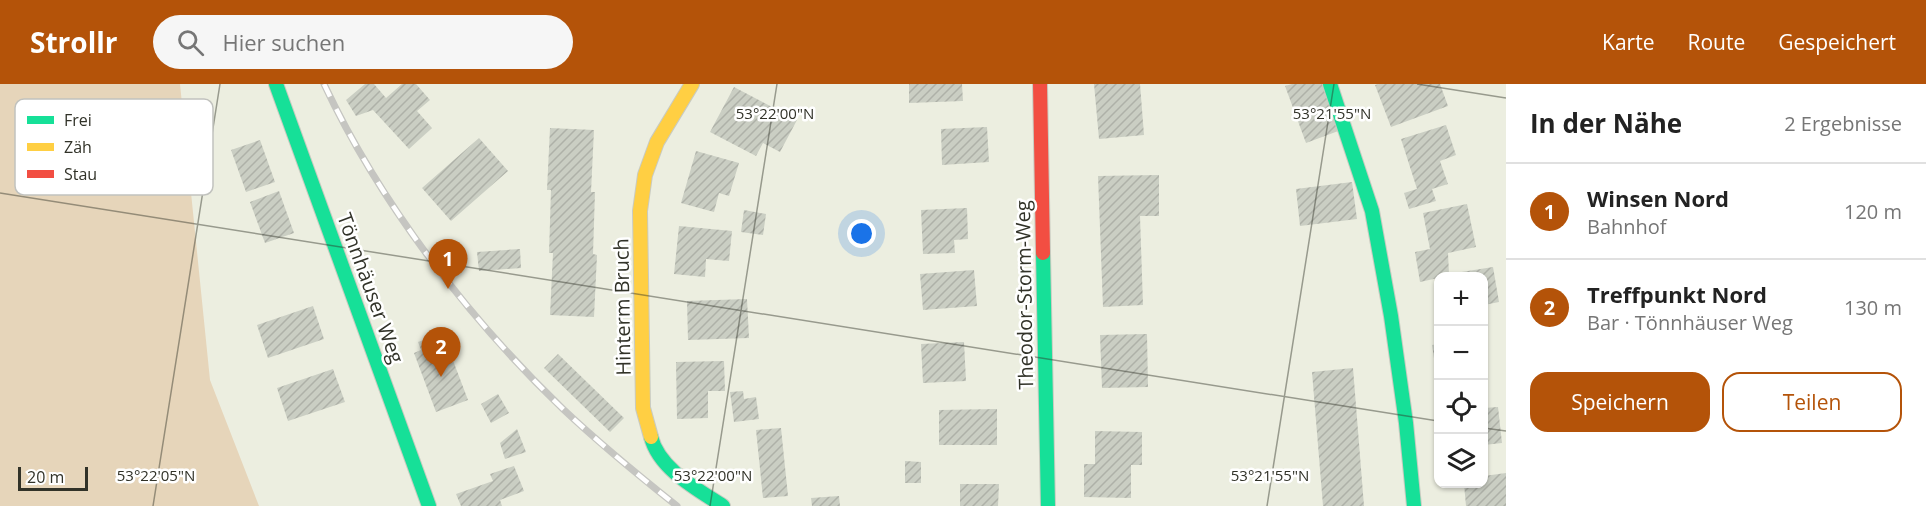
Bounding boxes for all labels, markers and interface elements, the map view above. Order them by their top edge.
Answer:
search box [153,15,573,69]
text: Strollr [30,23,117,61]
icon: search [174,26,207,59]
text: Hier suchen [222,27,345,57]
text: Karte [1602,28,1654,56]
text: Route [1687,28,1745,56]
text: Gespeichert [1778,28,1896,56]
legend [15,99,213,195]
text: 53°22'00"N [736,103,814,123]
text: 53°21'55"N [1293,103,1371,123]
text: In der Nähe [1530,105,1682,141]
text: Frei [64,109,92,131]
text: 2 Ergebnisse [1784,110,1902,137]
text: Zäh [64,136,92,158]
text: Stau [64,163,97,185]
text: Winsen Nord [1587,183,1729,213]
text: 1 [1544,198,1555,225]
text: 120 m [1844,198,1902,225]
street label: Theodor-Storm-Weg [1009,200,1039,390]
street label: Tönnhäuser Weg [331,209,411,367]
text: Bahnhof [1587,213,1667,240]
your location [847,219,876,248]
street label: Hinterm Bruch [607,238,637,376]
pin: 1 [428,240,468,289]
map controls [1434,272,1488,488]
button: + [1434,272,1488,326]
text: Treffpunkt Nord [1587,279,1767,309]
text: 2 [1544,294,1555,321]
text: 130 m [1844,294,1902,321]
text: Bar · Tönnhäuser Weg [1587,309,1793,336]
button: − [1434,326,1488,380]
pin: 2 [422,328,460,377]
button: Speichern [1530,372,1710,432]
button: Teilen [1722,372,1902,432]
button: locate [1434,380,1488,434]
button: layers [1434,434,1488,488]
scale bar [18,464,88,492]
text: 53°22'05"N [117,465,195,485]
text: 53°22'00"N [674,465,752,485]
text: 53°21'55"N [1231,465,1309,485]
text: 20 m [27,466,64,488]

